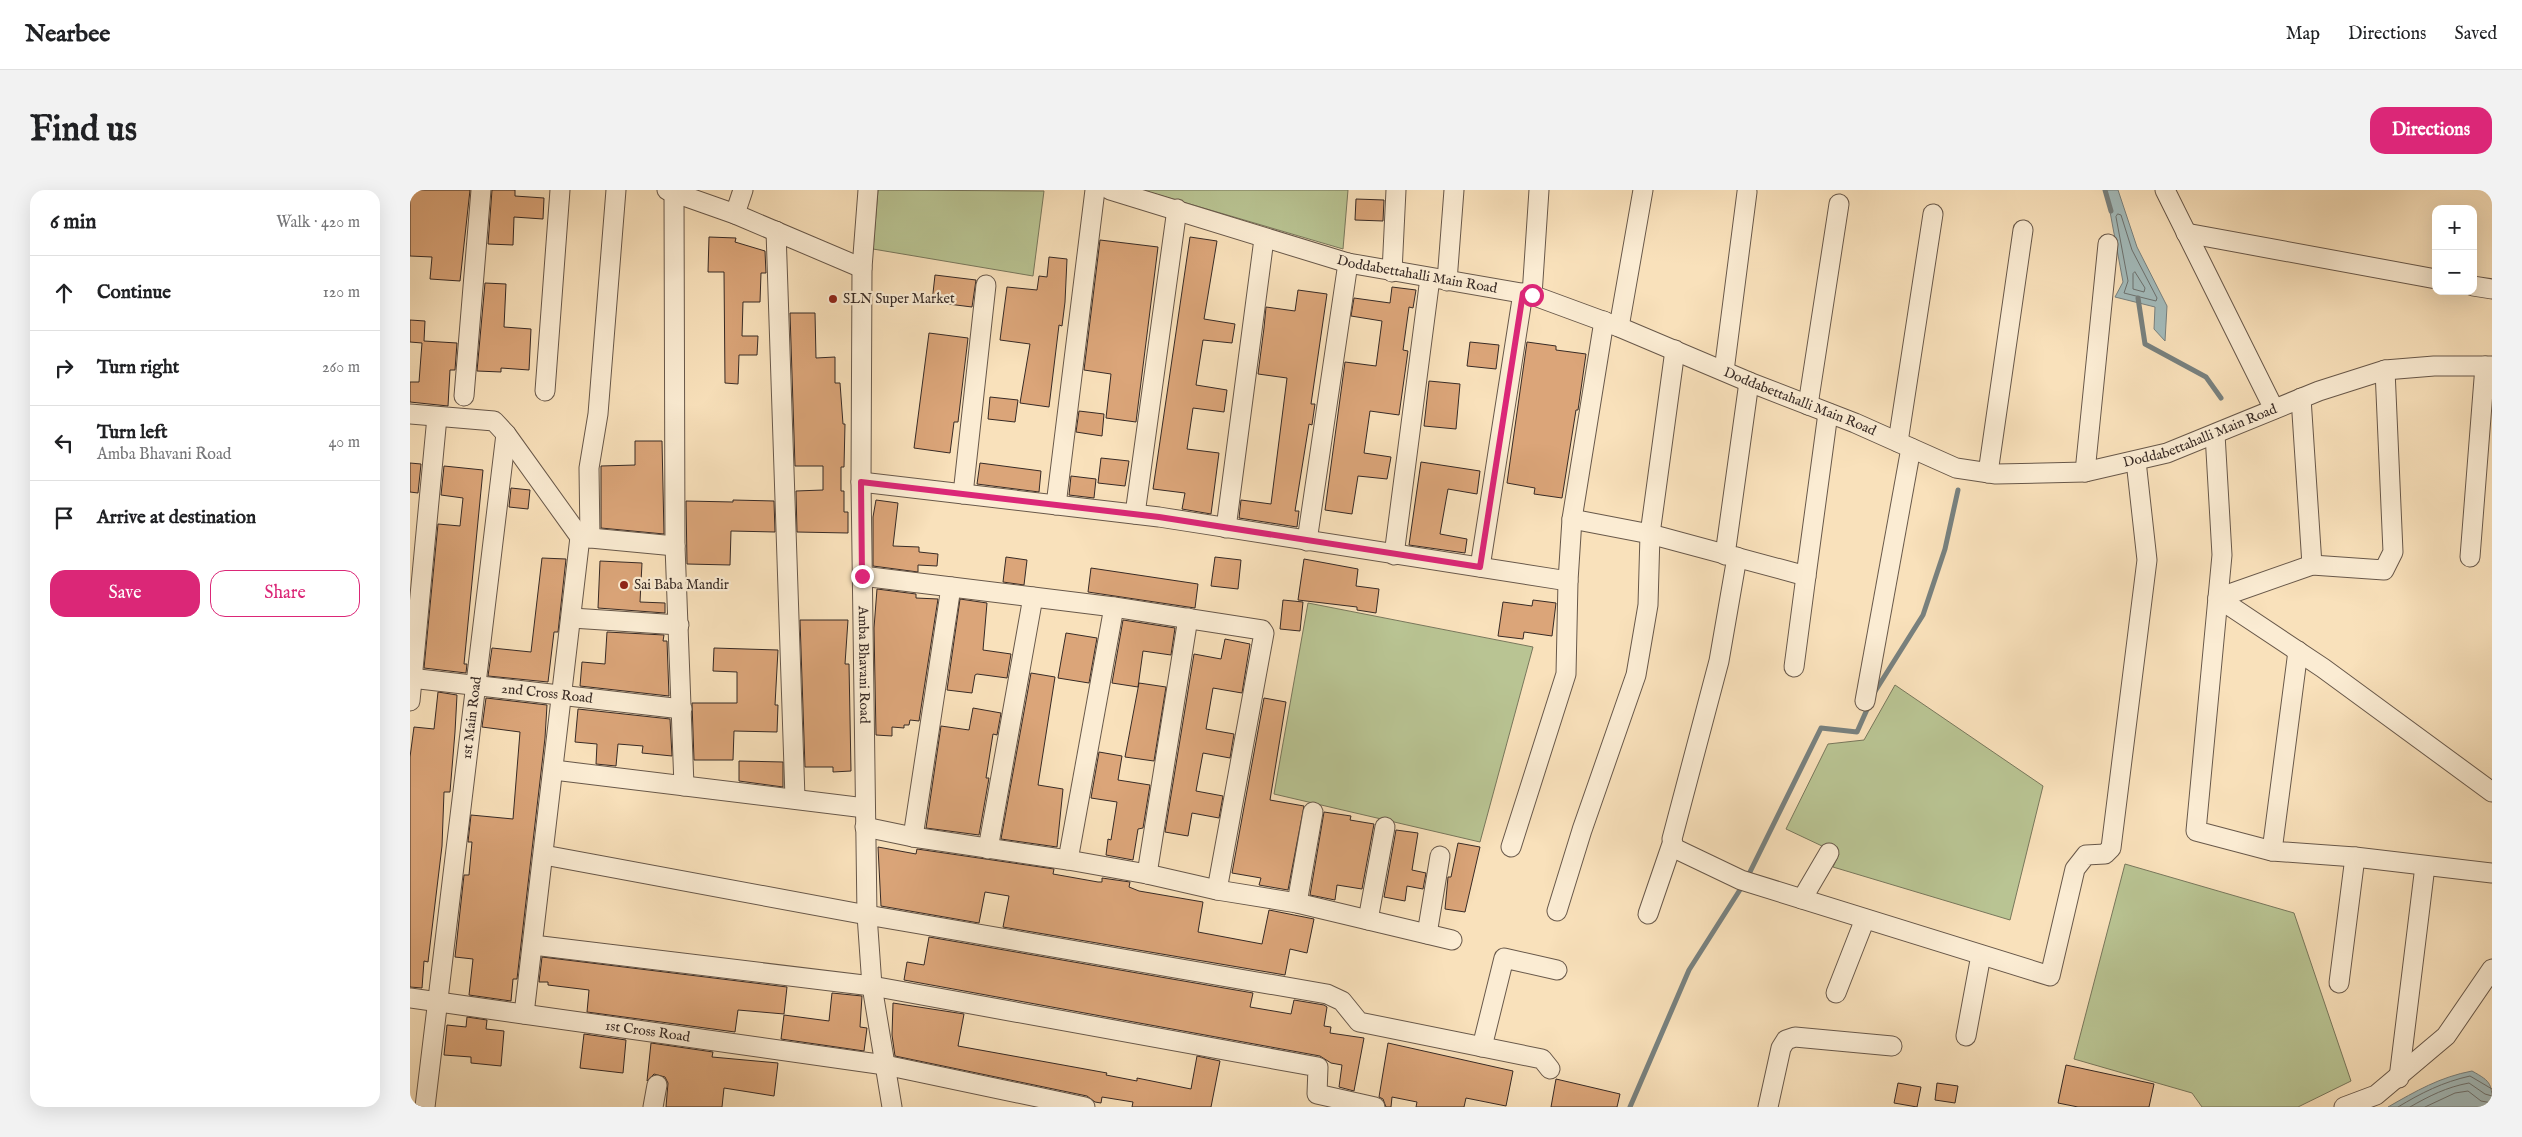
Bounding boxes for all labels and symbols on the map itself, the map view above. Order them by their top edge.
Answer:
street label: Doddabettahalli Main Road [1335,251,1499,298]
route start [1521,284,1544,307]
place label: SLN Super Market [843,290,955,308]
marker: SLN Super Market [827,293,839,305]
street label: Doddabettahalli Main Road [1721,363,1879,440]
street label: Doddabettahalli Main Road [2121,400,2280,472]
route end [851,565,874,588]
place label: Sai Baba Mandir [634,576,729,594]
marker: Sai Baba Mandir [618,579,630,591]
street label: Amba Bhavani Road [854,605,873,724]
street label: 1st Main Road [458,675,486,760]
street label: 2nd Cross Road [500,679,594,708]
street label: 1st Cross Road [604,1017,692,1046]

